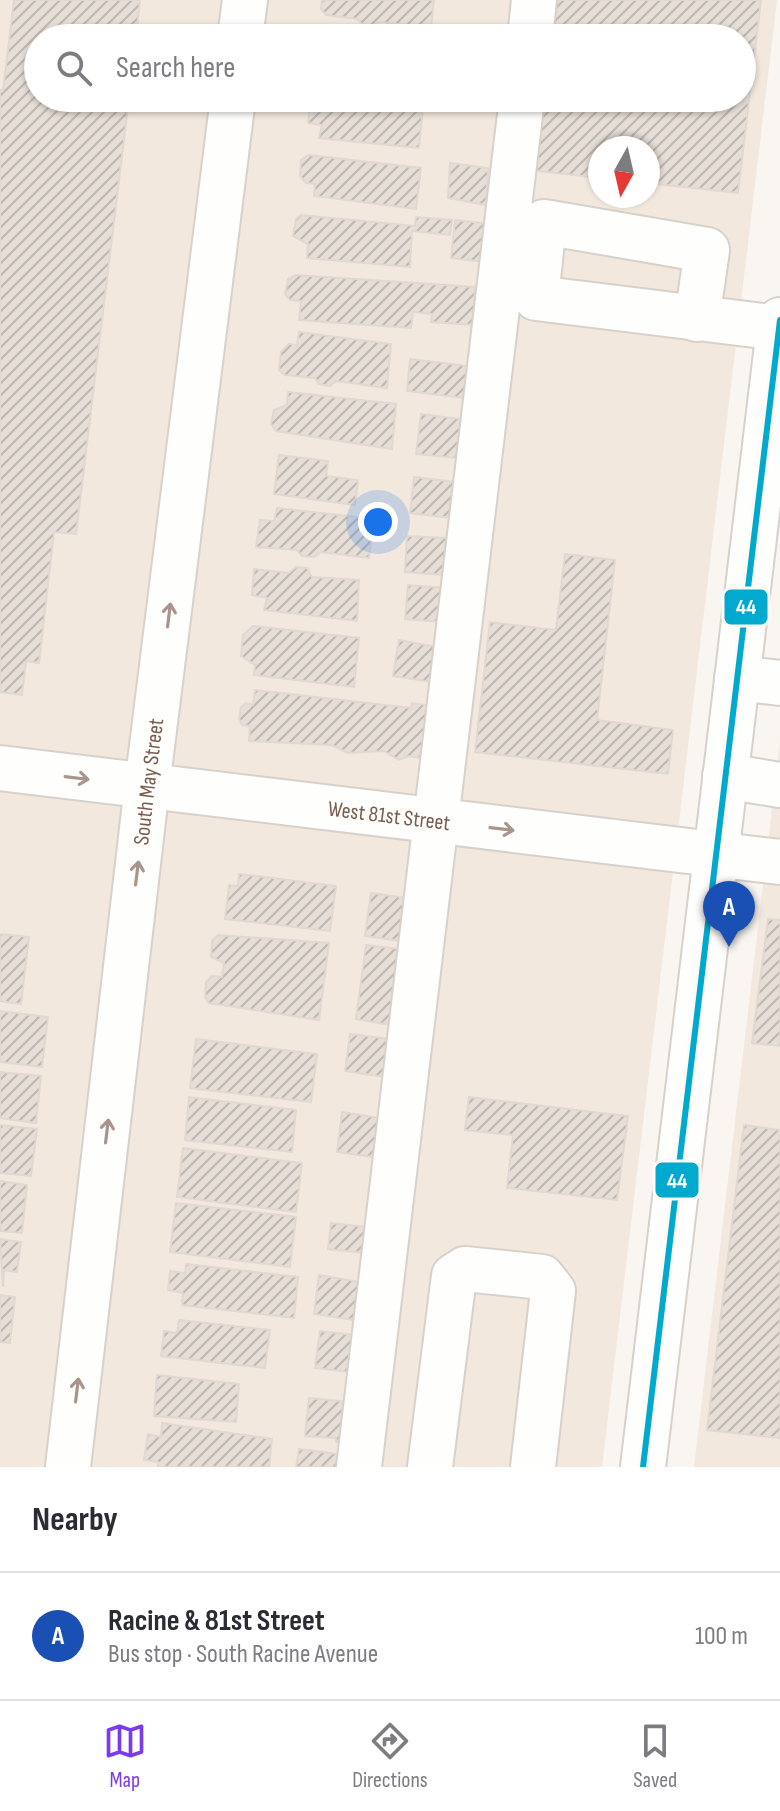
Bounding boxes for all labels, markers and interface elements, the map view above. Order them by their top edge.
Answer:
search box [24,24,756,112]
icon: search [52,46,96,90]
text: Search here [116,50,235,86]
north arrow [588,136,660,208]
your location [358,502,398,542]
line badge: 44 [723,588,769,626]
text: 44 [736,594,756,621]
one-way arrow [161,602,176,629]
street label: South May Street [128,717,170,847]
one-way arrow [64,770,90,785]
street label: West 81st Street [326,796,452,837]
one-way arrow [488,821,515,836]
one-way arrow [130,861,145,886]
pin: A [703,881,755,947]
one-way arrow [100,1119,115,1144]
line badge: 44 [654,1161,700,1199]
text: 44 [667,1168,687,1195]
one-way arrow [70,1377,85,1403]
text: Nearby [32,1499,118,1540]
text: Racine & 81st Street [108,1603,325,1639]
text: A [52,1621,64,1652]
text: 100 m [695,1621,748,1652]
text: Bus stop · South Racine Avenue [108,1639,378,1670]
tab: Map [103,1719,147,1794]
tab: Directions [352,1719,428,1794]
tab: Saved [633,1719,677,1794]

